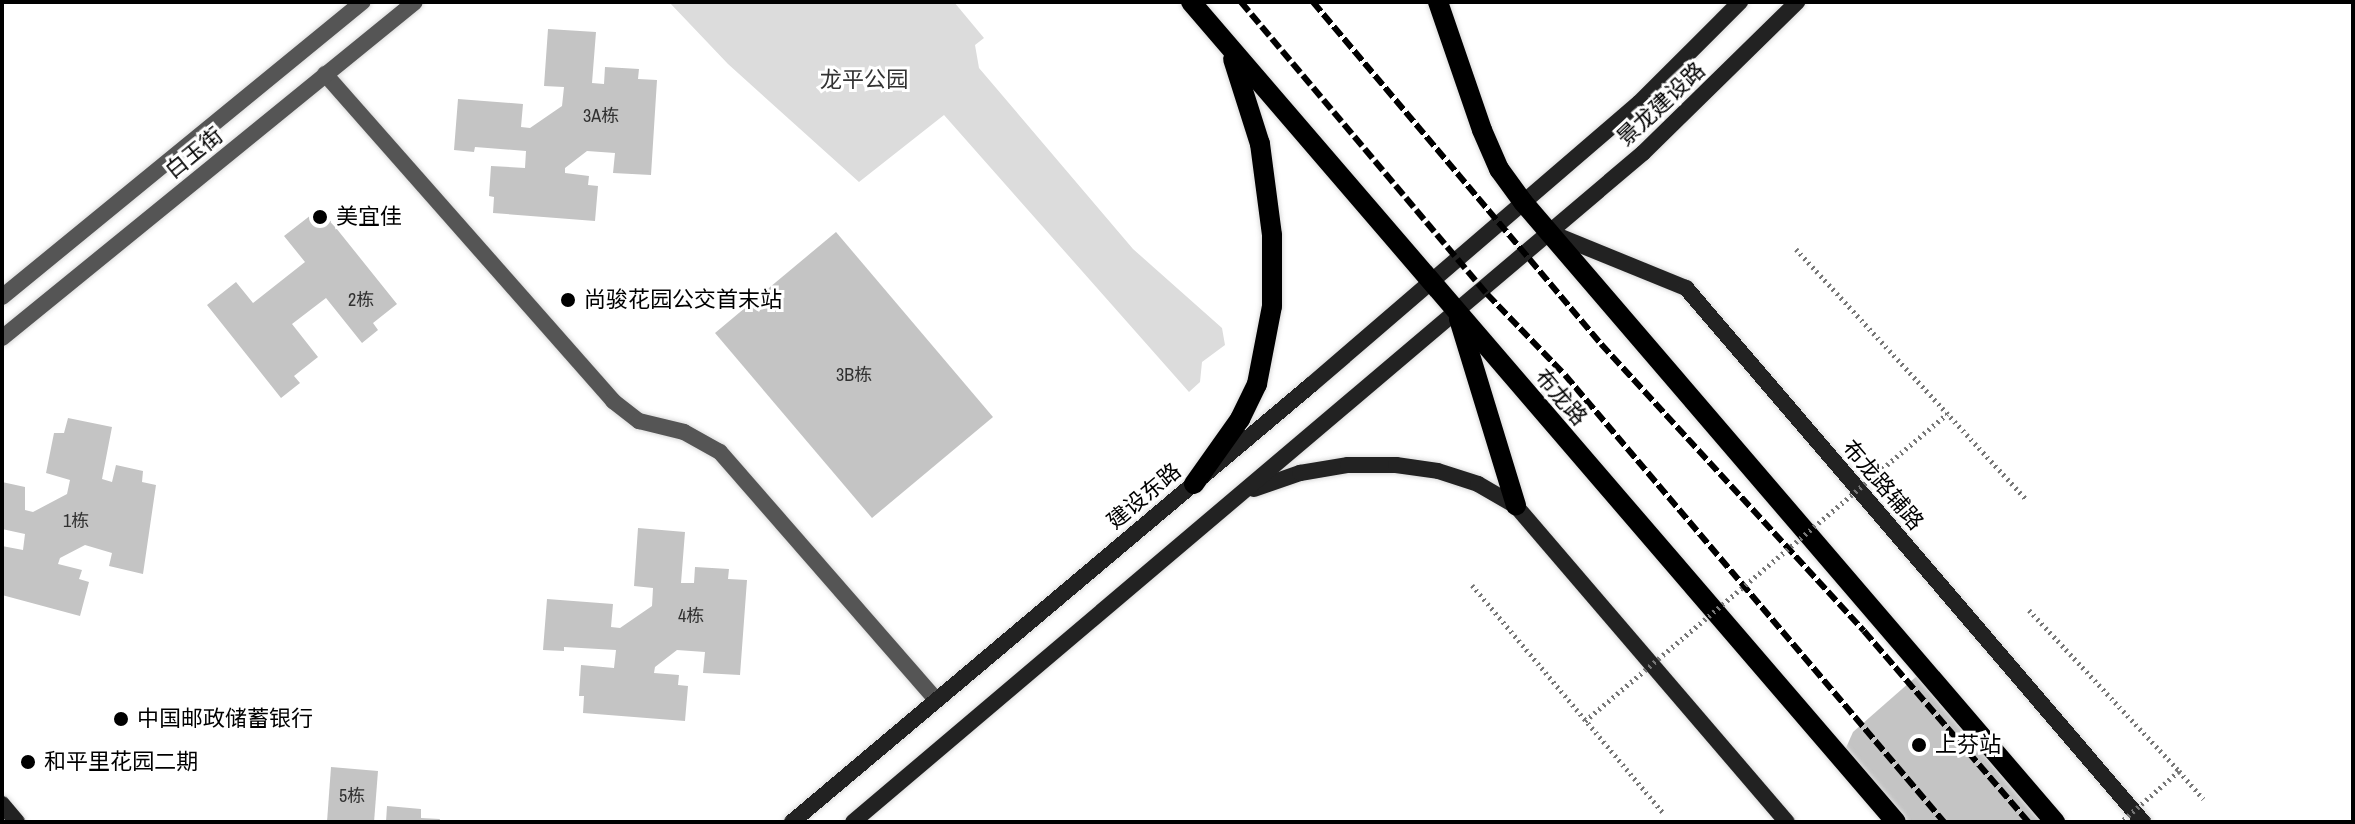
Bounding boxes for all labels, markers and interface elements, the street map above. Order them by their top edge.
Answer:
street label: 景龙建设路 [1612,57,1710,151]
park label: 龙平公园 [820,67,908,93]
house number: 3A栋 [583,105,619,127]
street label: 白玉街 [160,122,228,184]
place label: 美宜佳 [336,204,402,230]
marker: 美宜佳 [311,208,329,226]
place label: 尚骏花园公交首末站 [584,287,782,313]
house number: 2栋 [348,289,374,311]
marker: 尚骏花园公交首末站 [559,291,577,309]
street label: 布龙路 [1529,363,1593,431]
house number: 3B栋 [836,364,872,386]
street label: 布龙路辅路 [1837,435,1929,535]
street label: 建设东路 [1102,458,1186,534]
house number: 1栋 [63,510,89,532]
house number: 4栋 [678,605,704,627]
place label: 中国邮政储蓄银行 [137,706,313,732]
marker: 中国邮政储蓄银行 [112,710,130,728]
place label: 上芬站 [1935,732,2001,758]
marker: 上芬站 [1910,736,1928,754]
place label: 和平里花园二期 [44,749,198,775]
marker: 和平里花园二期 [19,753,37,771]
house number: 5栋 [339,785,365,807]

